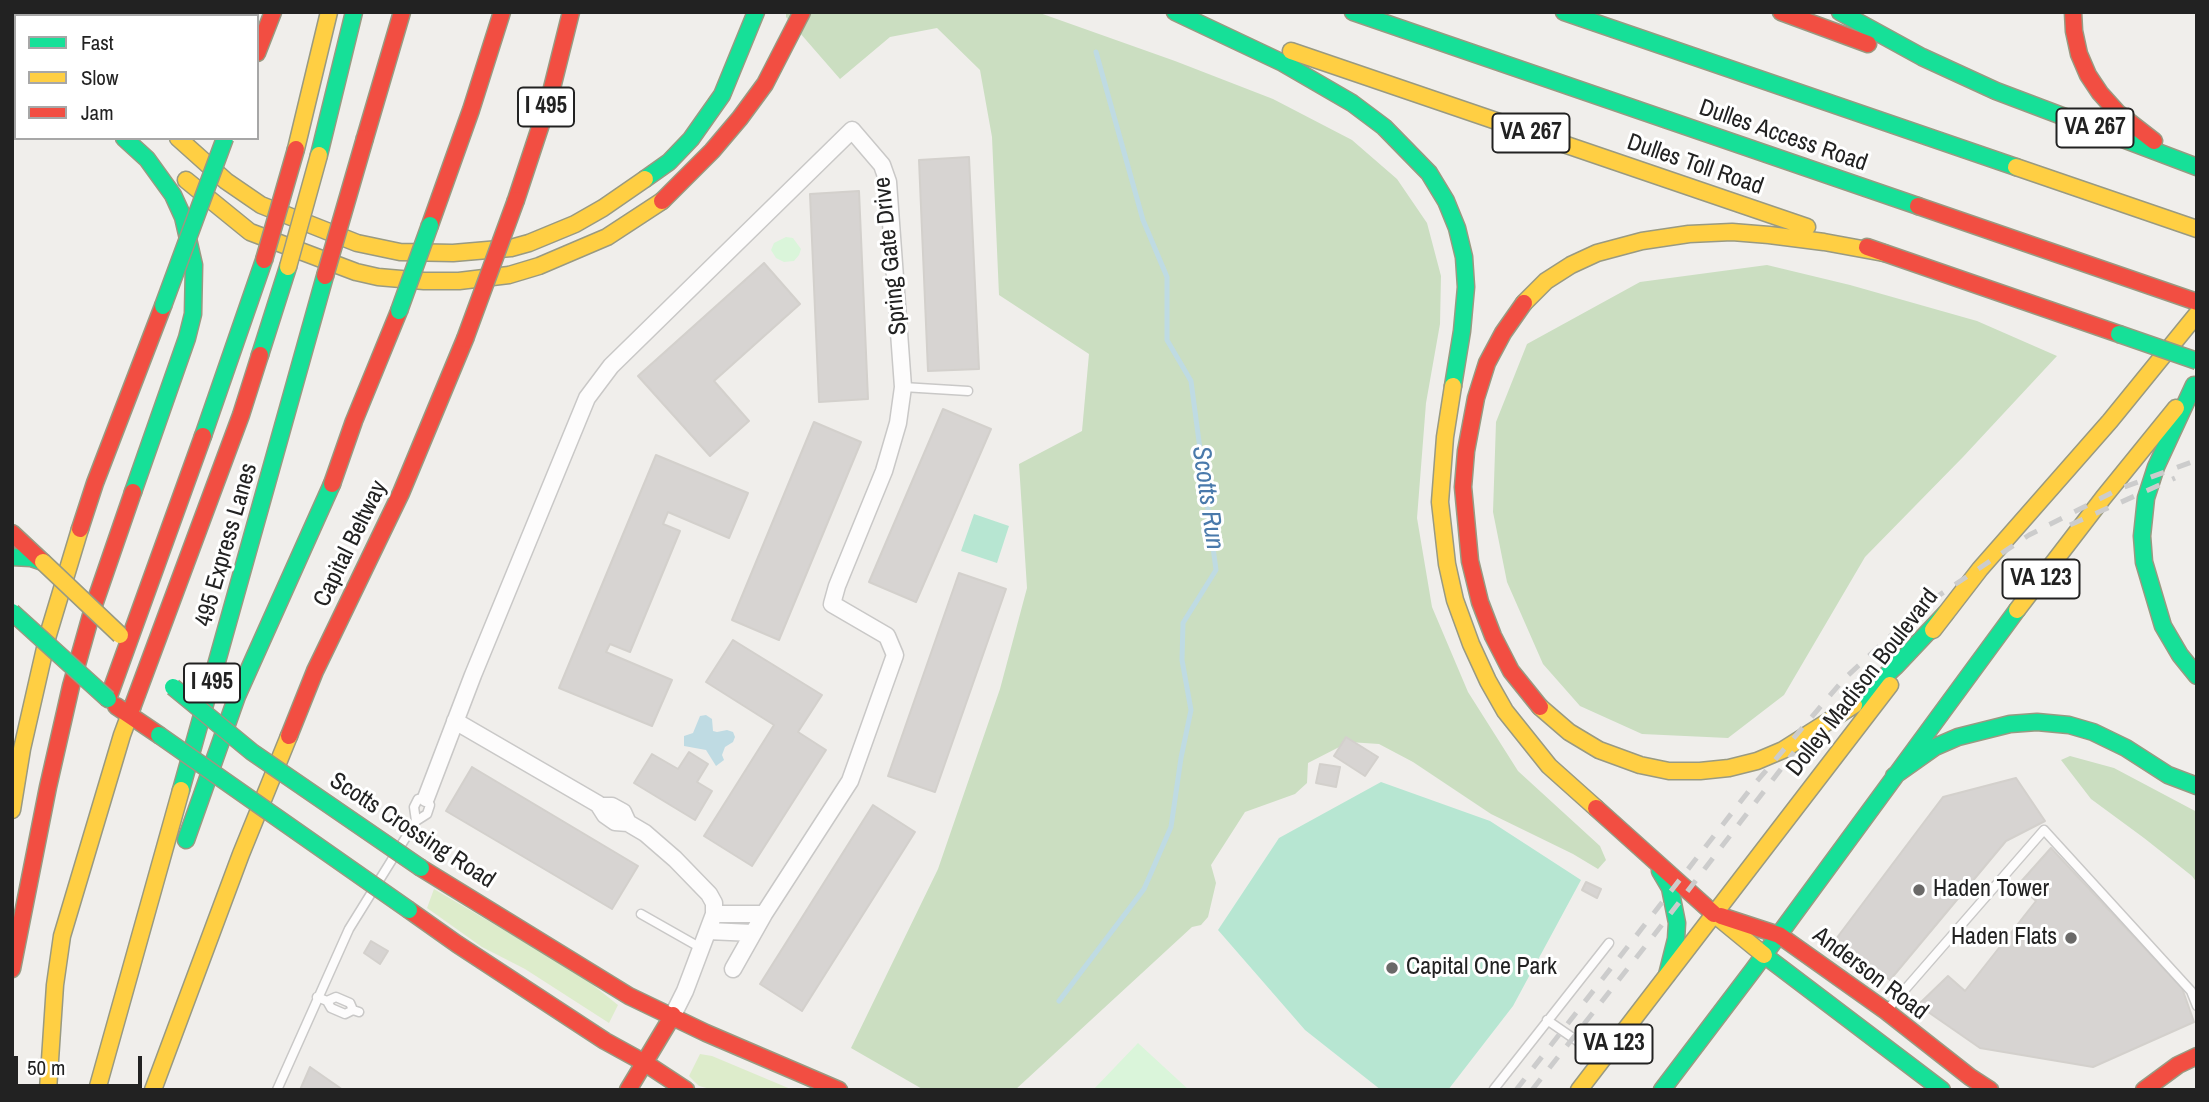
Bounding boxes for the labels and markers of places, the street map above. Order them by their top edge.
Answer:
place label: Haden Tower [1933,876,2049,904]
marker: Haden Tower [1911,882,1927,898]
place label: Haden Flats [1951,924,2057,952]
marker: Haden Flats [2063,930,2079,946]
place label: Capital One Park [1406,954,1557,982]
marker: Capital One Park [1384,960,1400,976]

